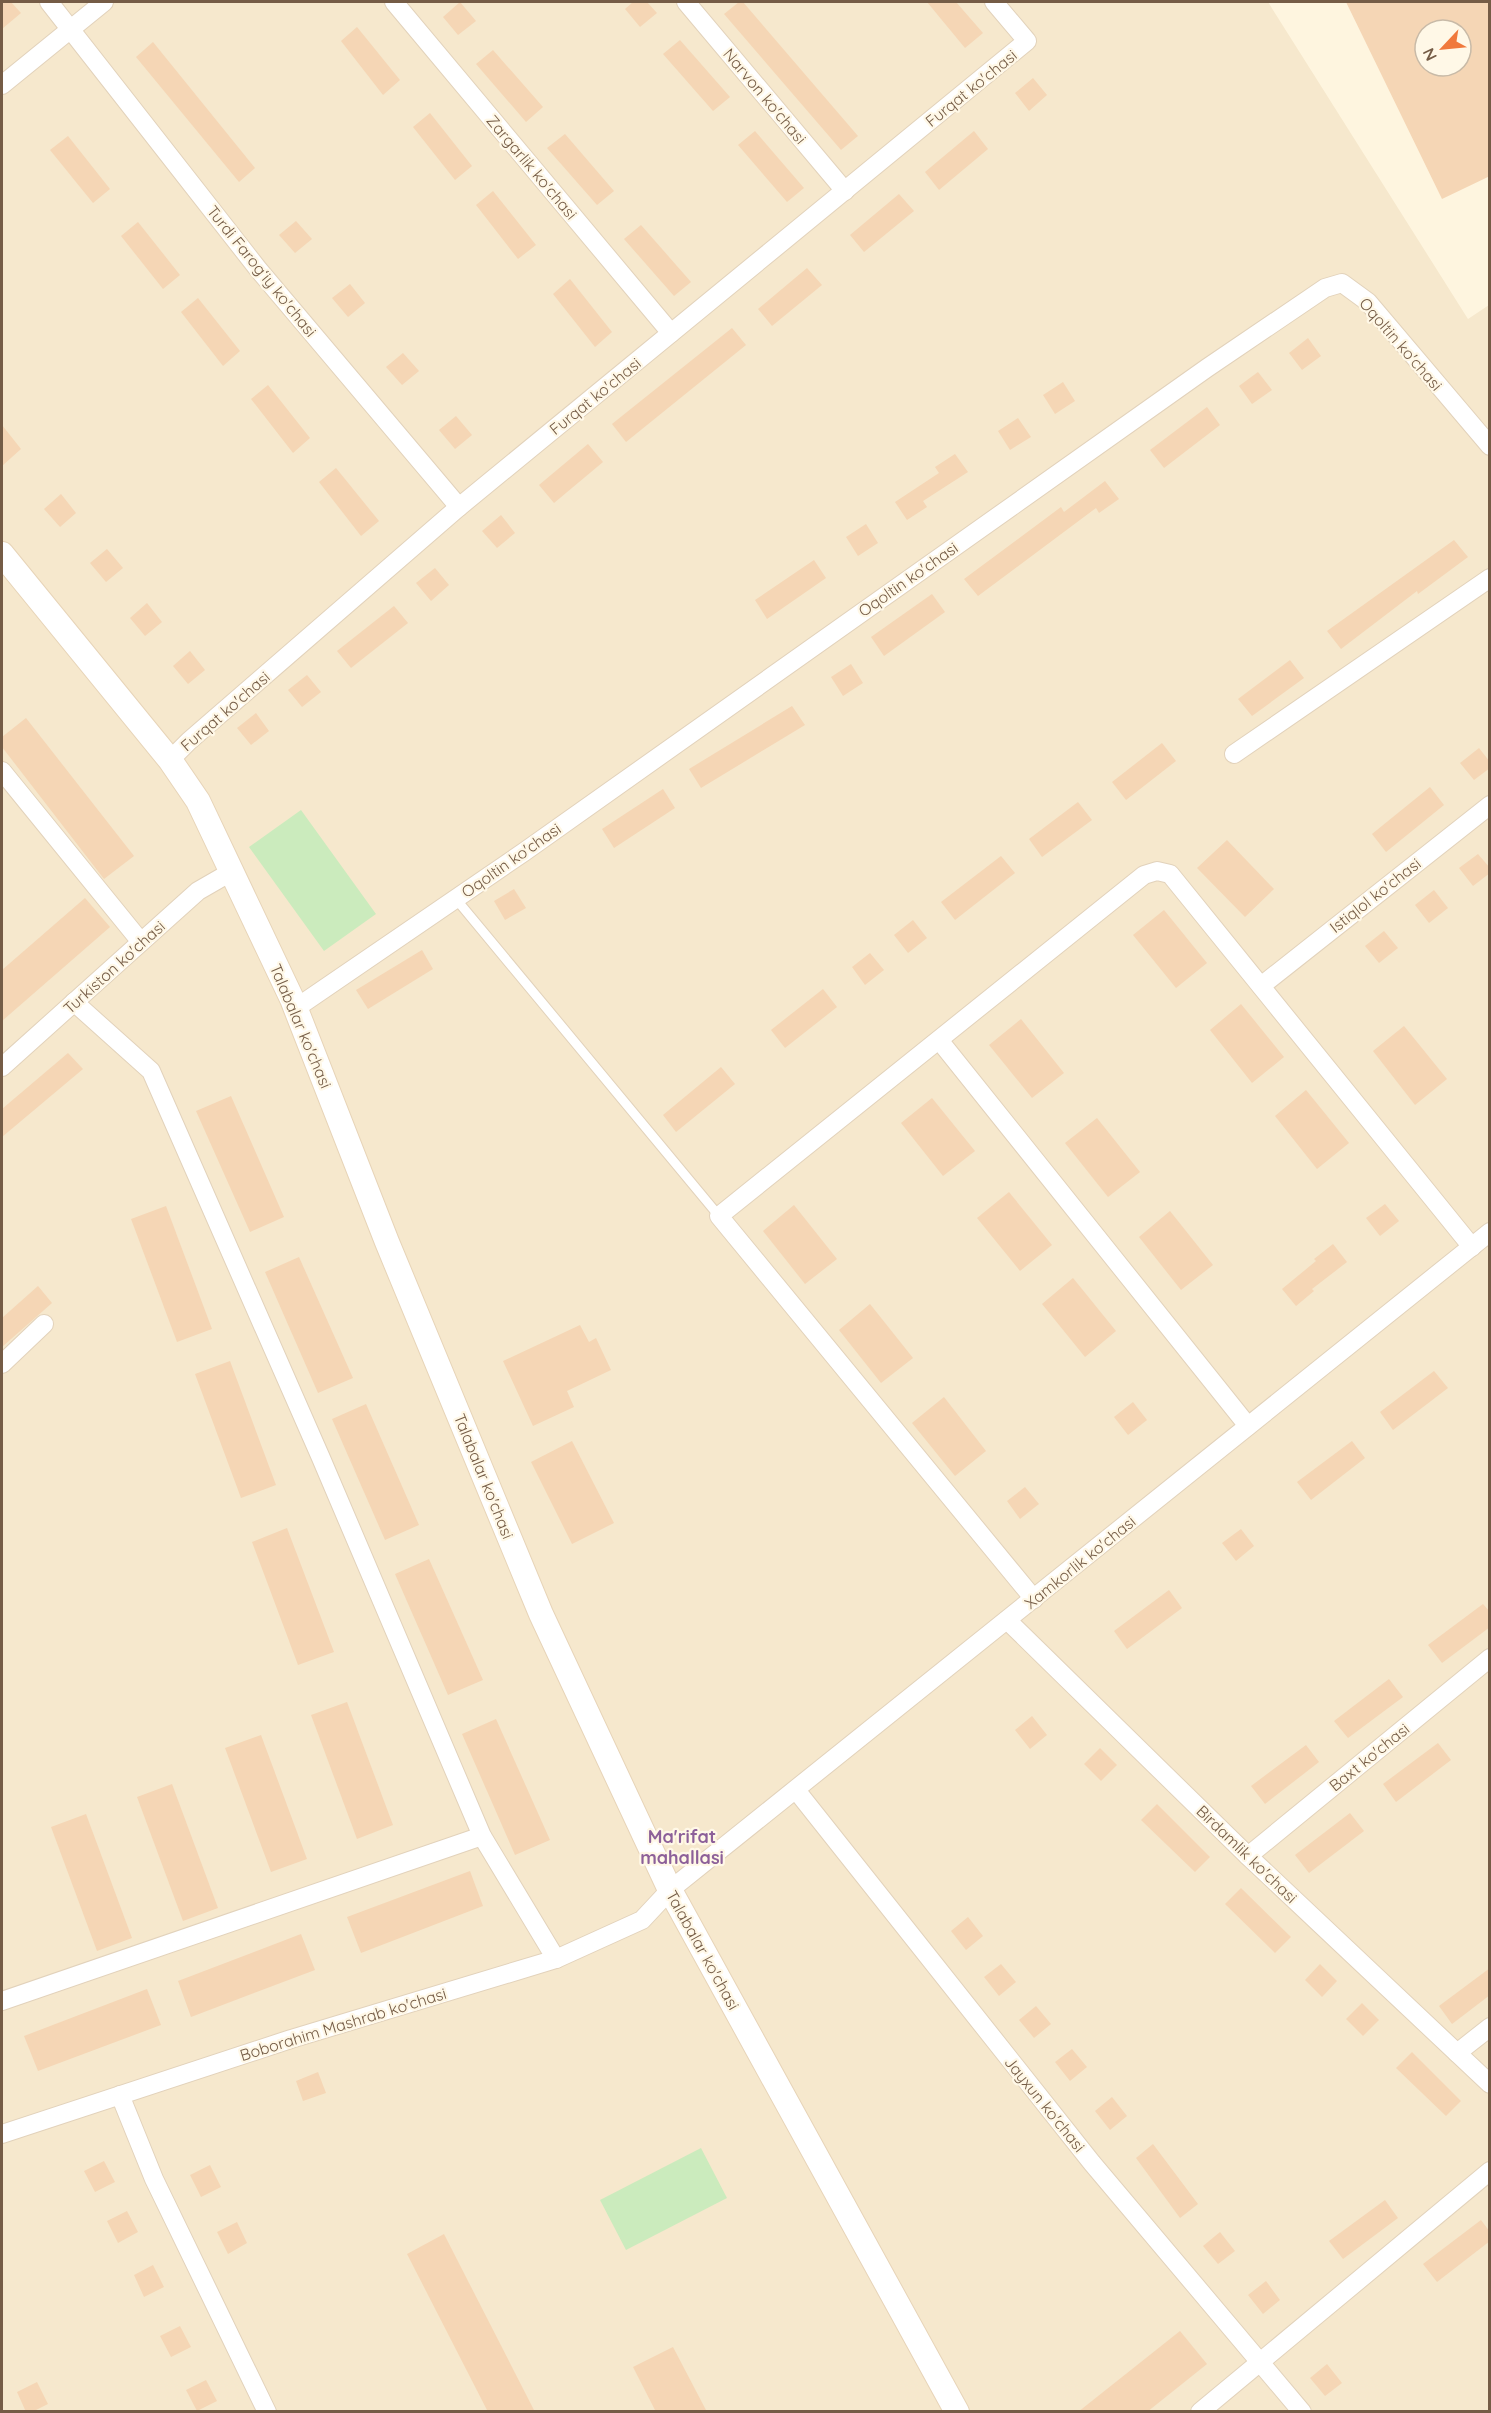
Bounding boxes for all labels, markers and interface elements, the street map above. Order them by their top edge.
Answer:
north arrow [1413,18,1473,78]
street label: Narvon ko'chasi [719,44,811,148]
street label: Furqat ko'chasi [921,45,1021,131]
text: N [1418,45,1441,64]
street label: Zargarlik ko'chasi [482,111,582,223]
street label: Turdi Farog‘iy ko'chasi [203,201,321,341]
street label: Oqoltin ko'chasi [1355,293,1447,395]
street label: Furqat ko'chasi [545,353,645,439]
street label: Oqoltin ko'chasi [854,537,962,621]
street label: Furqat ko'chasi [176,667,274,755]
street label: Oqoltin ko'chasi [457,818,565,902]
street label: Istiqlol ko'chasi [1325,853,1425,937]
street label: Turkiston ko'chasi [59,916,169,1018]
street label: Talabalar ko'chasi [266,961,336,1091]
street label: Talabalar ko'chasi [450,1410,518,1542]
street label: Xamkorlik ko'chasi [1020,1511,1140,1613]
street label: Baxt ko'chasi [1325,1719,1413,1795]
street label: Birdamlik ko'chasi [1192,1801,1302,1907]
district label: Ma'rifat mahallasi [640,1825,724,1869]
street label: Talabalar ko'chasi [662,1887,744,2013]
street label: Boborahim Mashrab ko'chasi [237,1983,449,2065]
street label: Jayxun ko'chasi [1000,2052,1090,2156]

